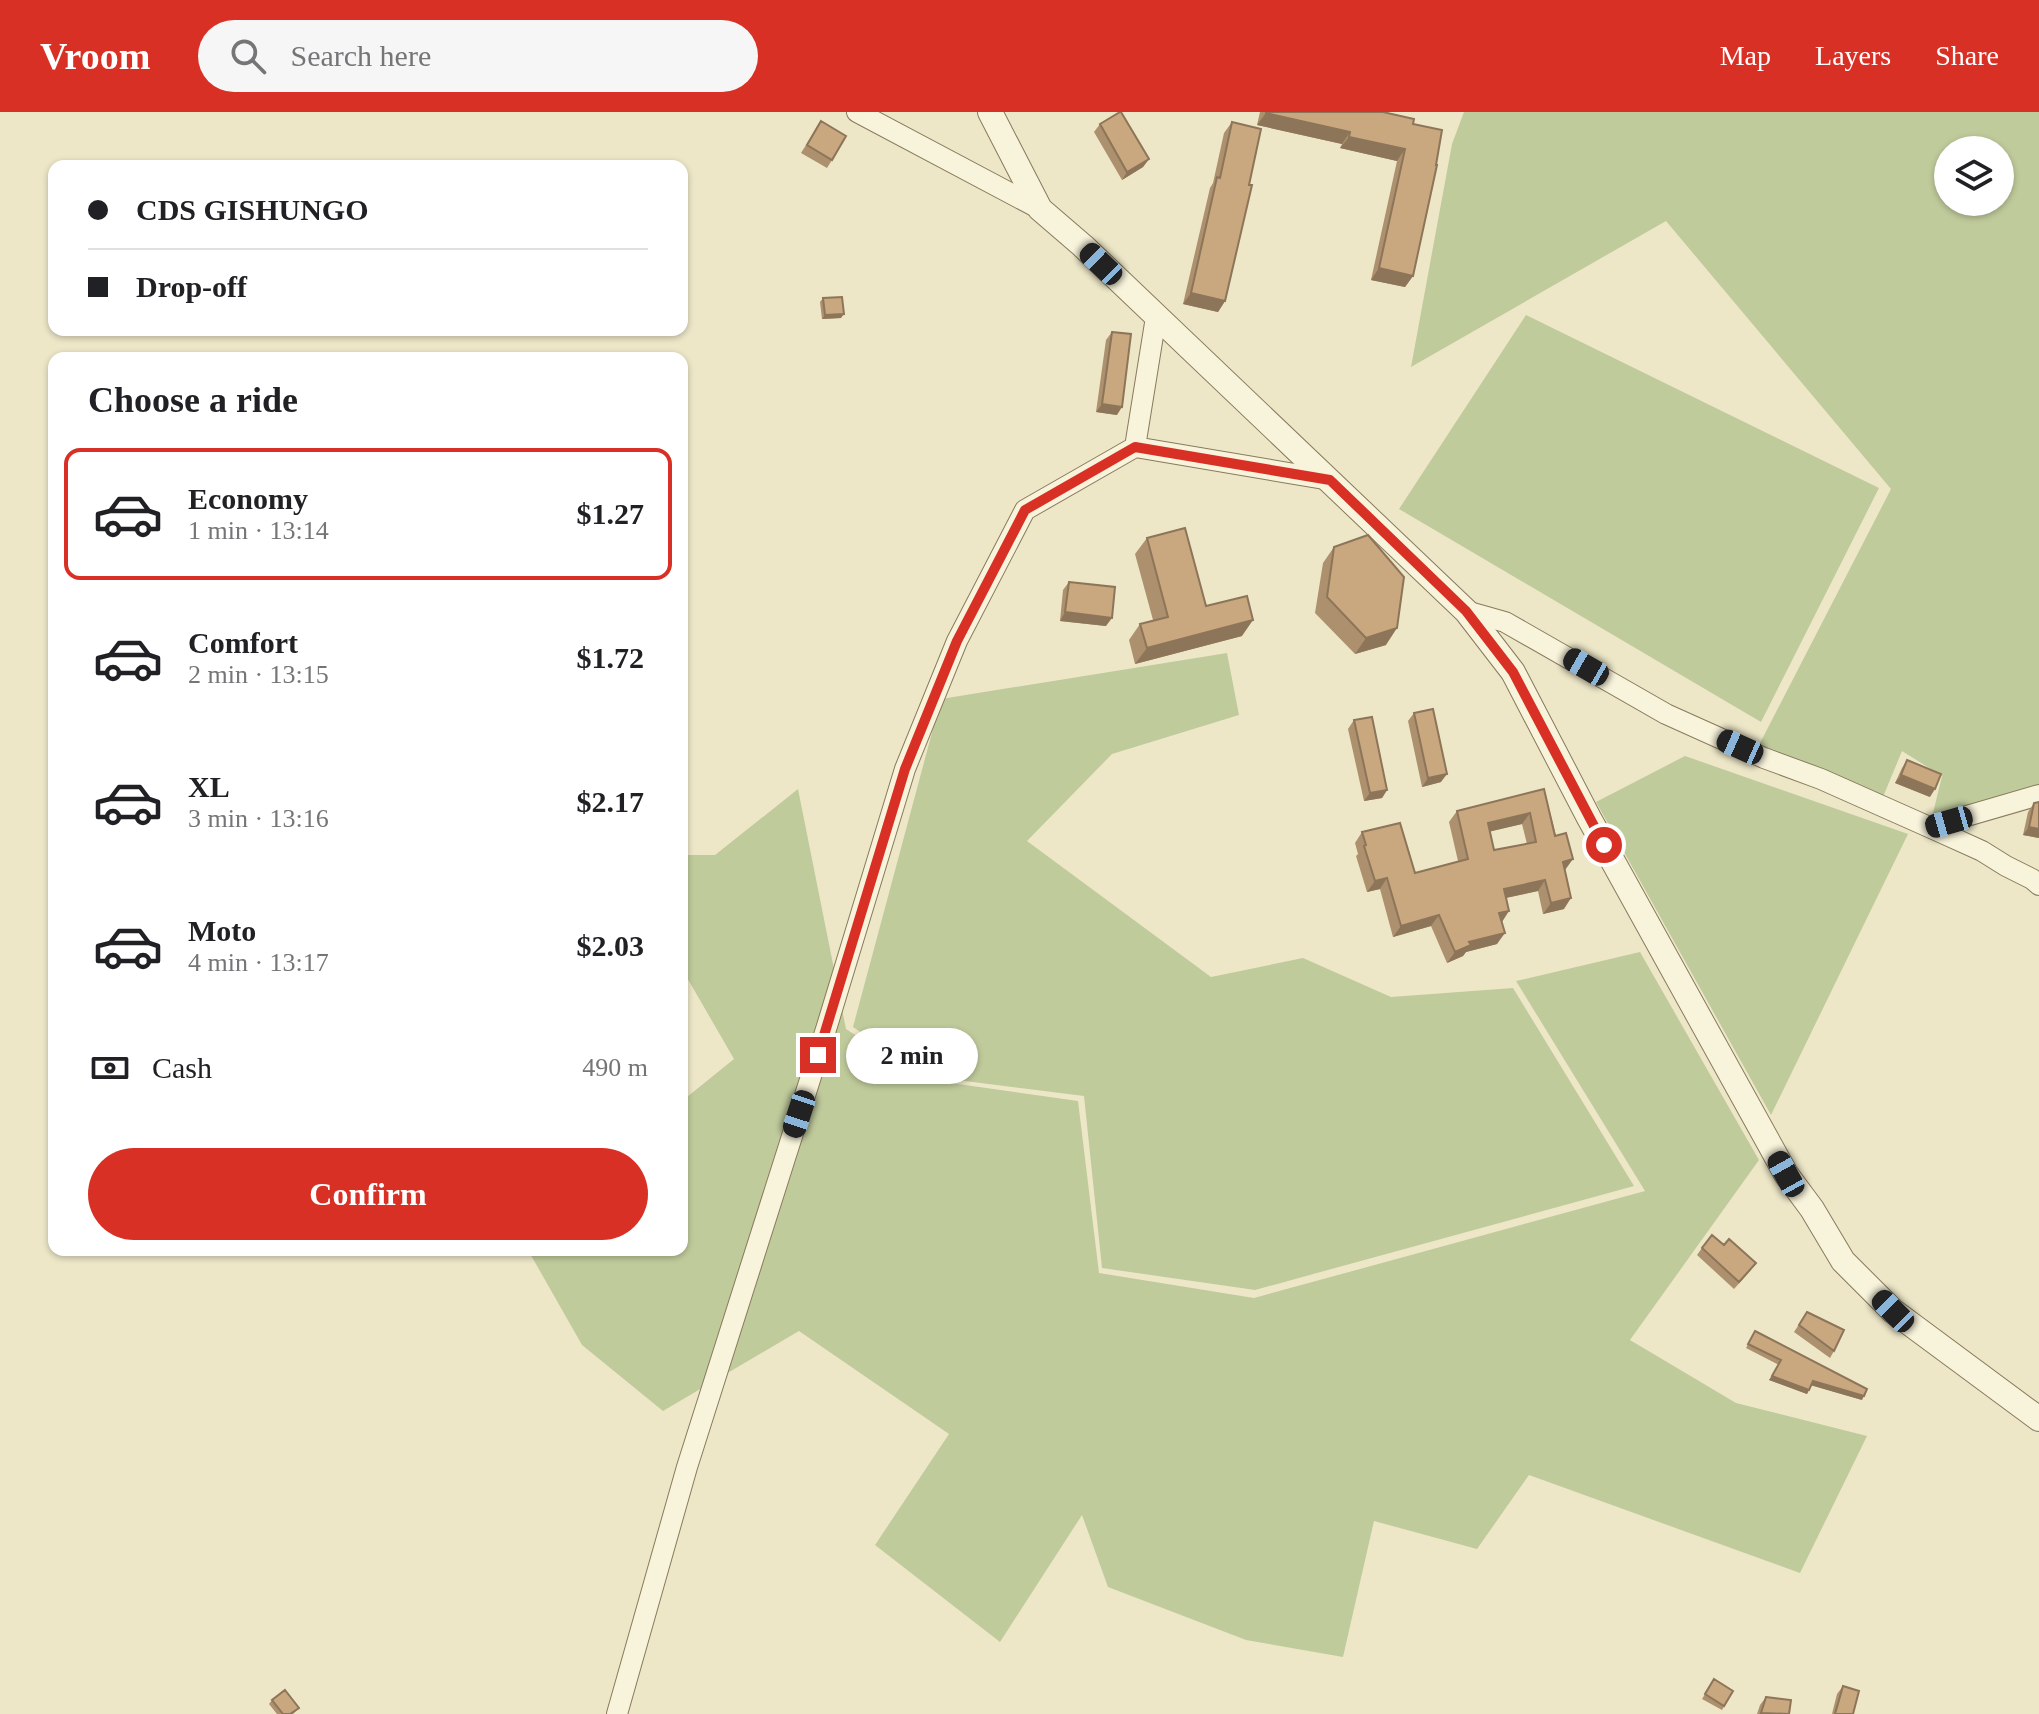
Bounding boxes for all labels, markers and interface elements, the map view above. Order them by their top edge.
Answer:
search box [198,20,758,92]
icon: search [226,34,270,78]
text: Vroom [40,35,150,77]
text: Search here [290,39,431,72]
text: Map [1720,40,1771,71]
text: Layers [1815,40,1891,71]
text: Share [1935,40,1999,71]
map controls [1934,136,2014,216]
button: layers [1934,136,2014,216]
text: CDS GISHUNGO [136,193,369,226]
car [1075,239,1127,289]
text: Drop-off [136,270,247,303]
text: Choose a ride [88,380,298,420]
icon: car [92,478,164,550]
text: Economy [188,482,308,515]
text: $1.27 [577,497,644,530]
text: 1 min · 13:14 [188,516,329,545]
icon: car [92,622,164,694]
text: Comfort [188,626,298,659]
text: $1.72 [577,641,644,674]
car [1559,645,1613,689]
text: 2 min · 13:15 [188,660,329,689]
car [1713,726,1767,768]
icon: car [92,766,164,838]
text: XL [188,770,230,803]
text: $2.17 [577,785,644,818]
text: 3 min · 13:16 [188,804,329,833]
car [1923,804,1975,840]
route start [1586,827,1622,863]
icon: car [92,910,164,982]
text: Moto [188,914,256,947]
text: $2.03 [577,929,644,962]
text: 4 min · 13:17 [188,948,329,977]
callout: 2 min [846,1027,978,1083]
route end [800,1037,836,1073]
text: 2 min [881,1041,943,1070]
icon: cash [88,1046,132,1090]
text: Cash [152,1051,212,1084]
text: 490 m [582,1053,648,1082]
car [780,1087,818,1141]
car [1764,1147,1808,1201]
button: Confirm [88,1148,648,1240]
car [1868,1286,1918,1336]

